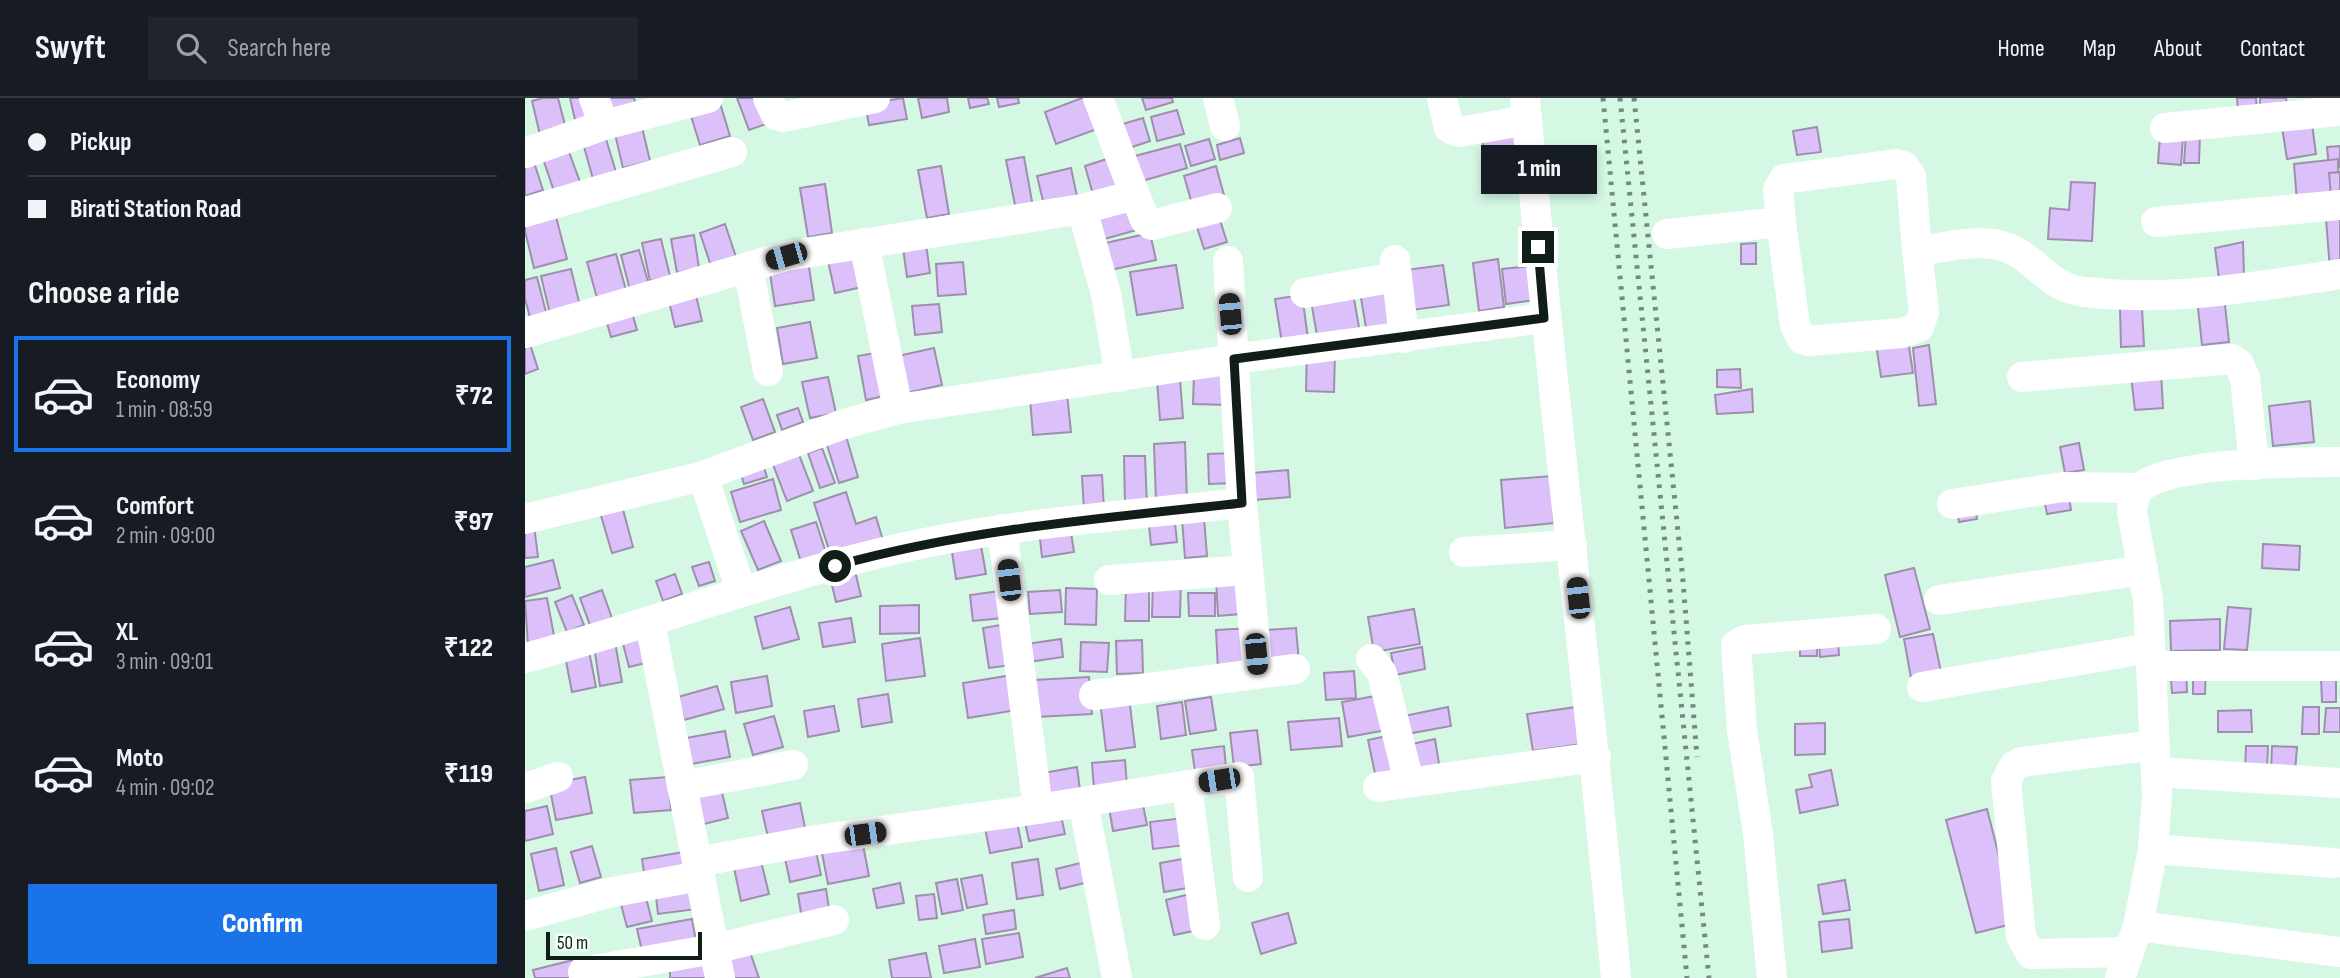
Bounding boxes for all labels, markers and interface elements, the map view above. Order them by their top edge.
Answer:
search box [148,17,638,80]
text: Swyft [35,28,106,68]
icon: search [172,29,210,67]
text: Search here [228,33,331,64]
text: Home [1997,34,2045,63]
text: Map [2083,34,2116,63]
text: About [2154,34,2202,63]
text: Contact [2240,34,2305,63]
text: Pickup [70,127,132,158]
callout: 1 min [1480,145,1596,194]
text: 1 min [1517,155,1561,183]
text: Birati Station Road [70,194,241,225]
route end [1522,231,1554,263]
car [763,240,810,272]
text: Choose a ride [28,274,180,313]
car [1218,292,1243,336]
icon: car [32,363,95,426]
text: Economy [116,365,200,396]
text: ₹72 [455,381,493,412]
text: 1 min · 08:59 [116,396,213,424]
icon: car [32,489,95,552]
text: Comfort [116,491,194,522]
text: ₹97 [454,507,493,538]
text: 2 min · 09:00 [116,522,215,550]
route start [819,550,851,582]
car [997,558,1022,602]
car [1566,576,1591,620]
icon: car [32,615,95,678]
text: XL [116,617,138,648]
car [1244,632,1269,676]
text: ₹122 [444,633,493,664]
text: 3 min · 09:01 [116,648,213,676]
icon: car [32,741,95,804]
text: Moto [116,743,164,774]
text: ₹119 [444,759,493,790]
car [1197,766,1242,794]
text: 4 min · 09:02 [116,774,215,802]
car [843,821,888,847]
button: Confirm [28,884,497,964]
scale bar [546,929,702,961]
text: 50 m [557,932,588,955]

